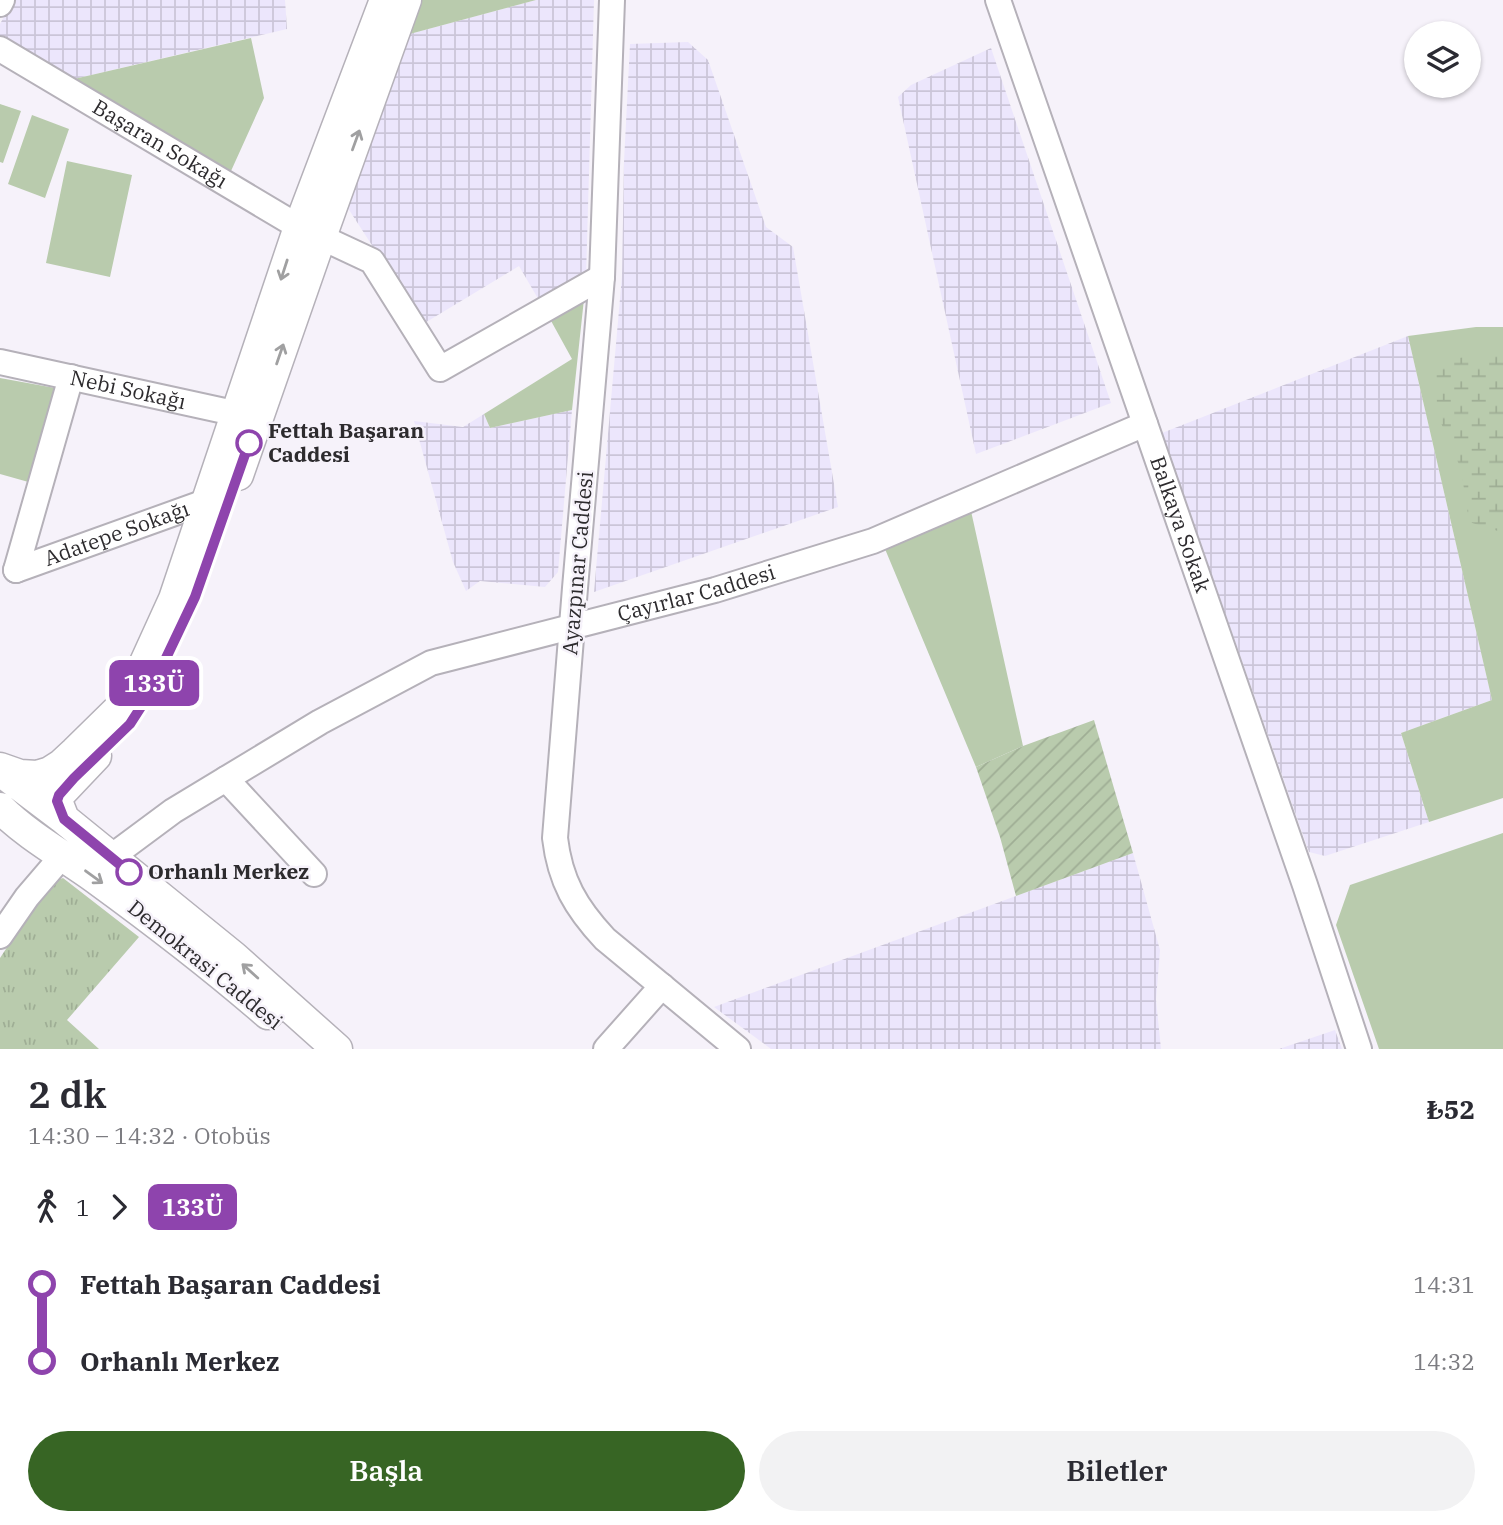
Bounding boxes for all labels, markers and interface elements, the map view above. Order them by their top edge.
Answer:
map controls [1404,21,1481,98]
button: layers [1404,21,1481,98]
street label: Başaran Sokağı [88,92,233,194]
one-way arrow [351,129,363,151]
one-way arrow [277,259,289,281]
one-way arrow [274,343,287,365]
street label: Nebi Sokağı [68,363,189,415]
place label: Fettah Başaran Caddesi [268,416,424,468]
marker: Fettah Başaran Caddesi [236,430,262,456]
street label: Balkaya Sokak [1144,452,1218,597]
street label: Ayazpınar Caddesi [555,470,599,656]
street label: Adatepe Sokağı [40,494,193,572]
street label: Çayırlar Caddesi [614,557,778,628]
line badge: 133Ü [105,660,203,706]
text: 133Ü [123,667,185,699]
place label: Orhanlı Merkez [148,857,309,885]
marker: Orhanlı Merkez [116,859,142,885]
one-way arrow [84,870,103,885]
street label: Demokrasi Caddesi [123,893,289,1035]
one-way arrow [241,963,259,979]
text: 2 dk [28,1069,106,1118]
text: ₺52 [1426,1092,1475,1126]
text: 14:30 – 14:32 · Otobüs [28,1120,271,1150]
icon: walk [28,1188,66,1226]
icon: forward [100,1188,138,1226]
text: 133Ü [162,1191,223,1223]
text: 1 [76,1192,90,1222]
text: Fettah Başaran Caddesi [80,1267,381,1301]
text: 14:31 [1413,1269,1475,1299]
text: Orhanlı Merkez [80,1344,279,1378]
text: 14:32 [1413,1346,1475,1376]
button: Başla [28,1431,745,1511]
button: Biletler [759,1431,1475,1511]

